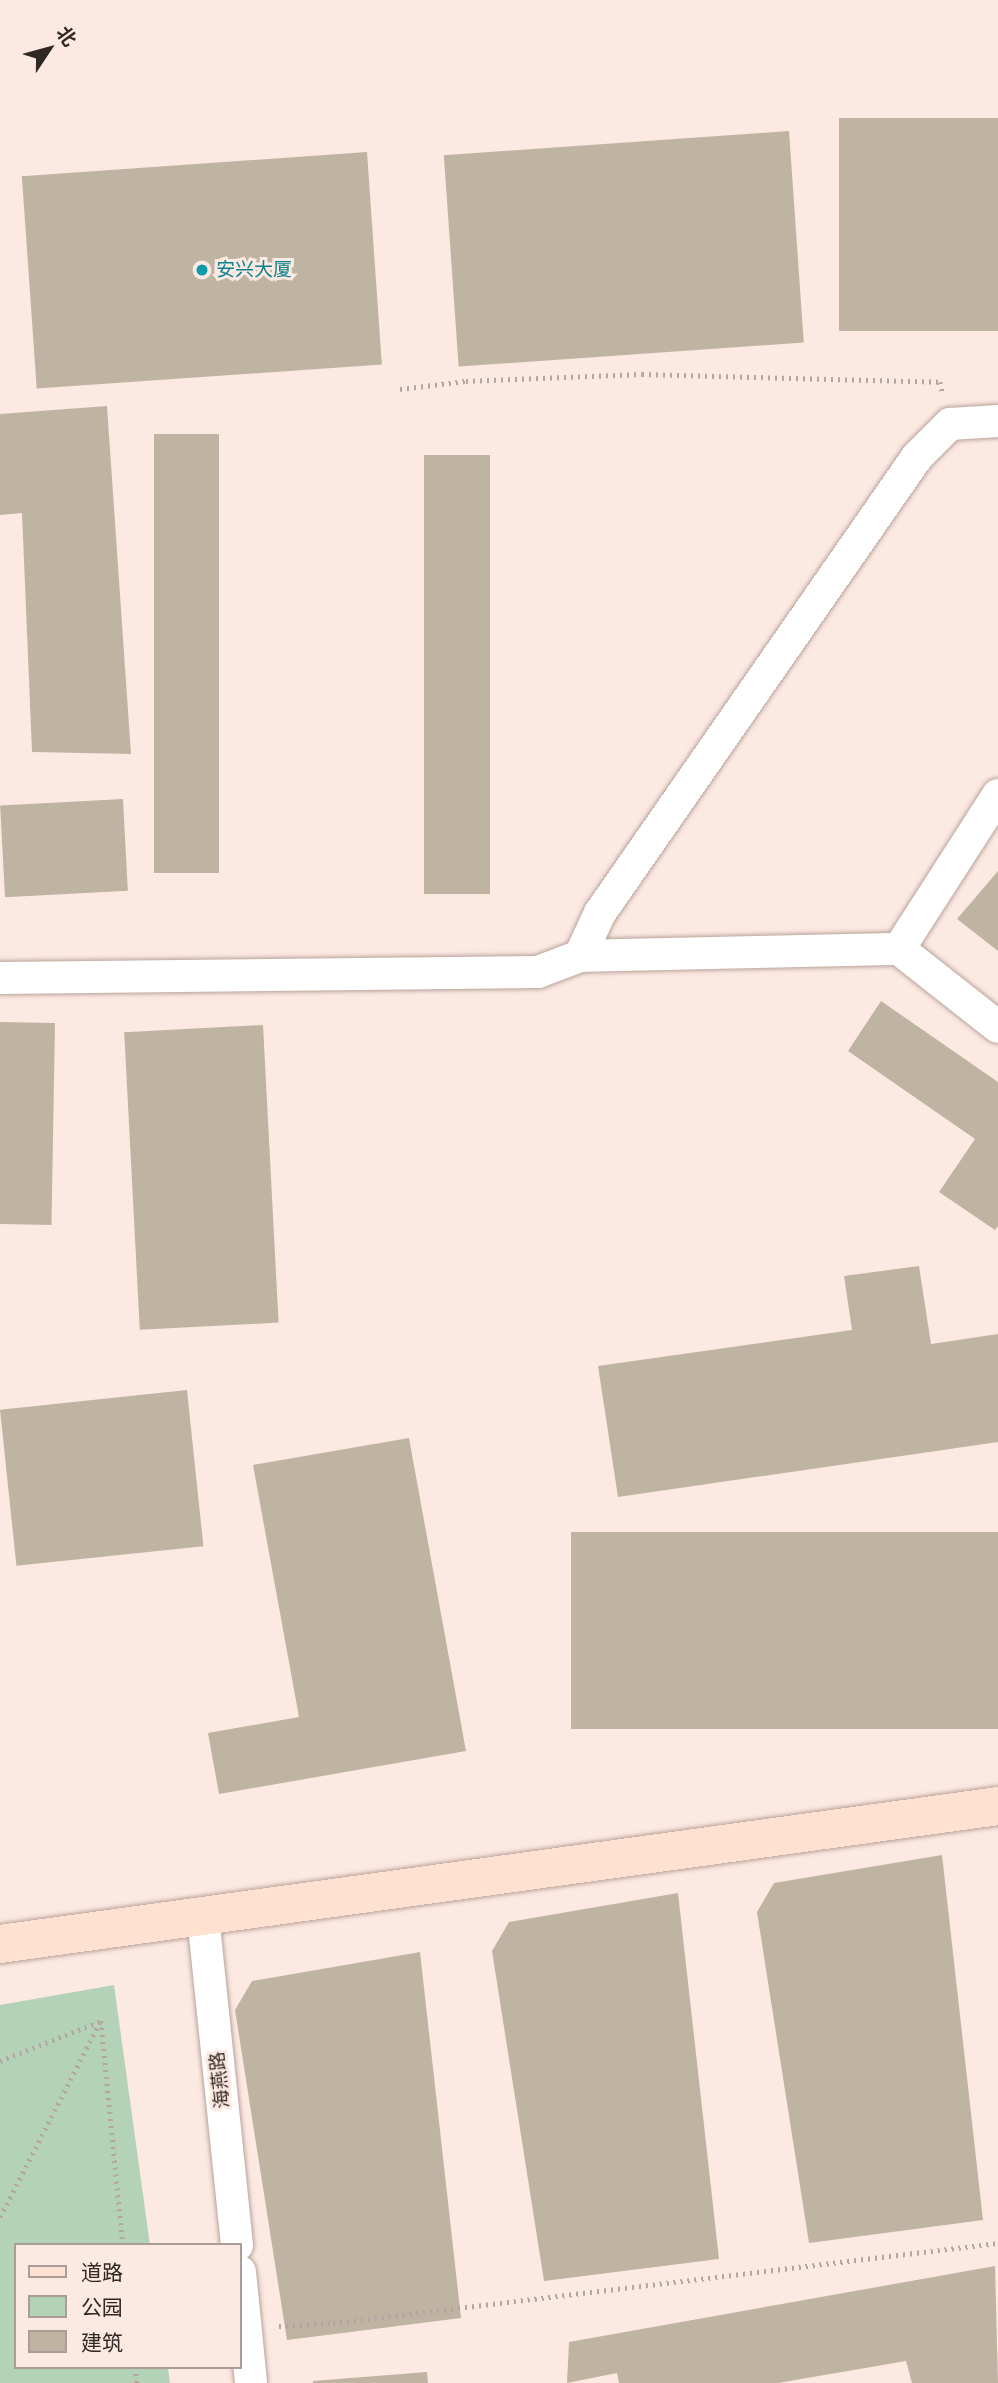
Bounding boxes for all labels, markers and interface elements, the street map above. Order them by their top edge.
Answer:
north arrow [14,14,84,84]
text: 北 [51,21,82,51]
place label: 安兴大厦 [216,259,292,281]
marker: 安兴大厦 [194,262,210,278]
street label: 海燕路 [206,2050,234,2110]
legend [14,2243,242,2369]
text: 道路 [81,2259,123,2287]
text: 公园 [81,2294,123,2322]
text: 建筑 [81,2329,123,2357]

